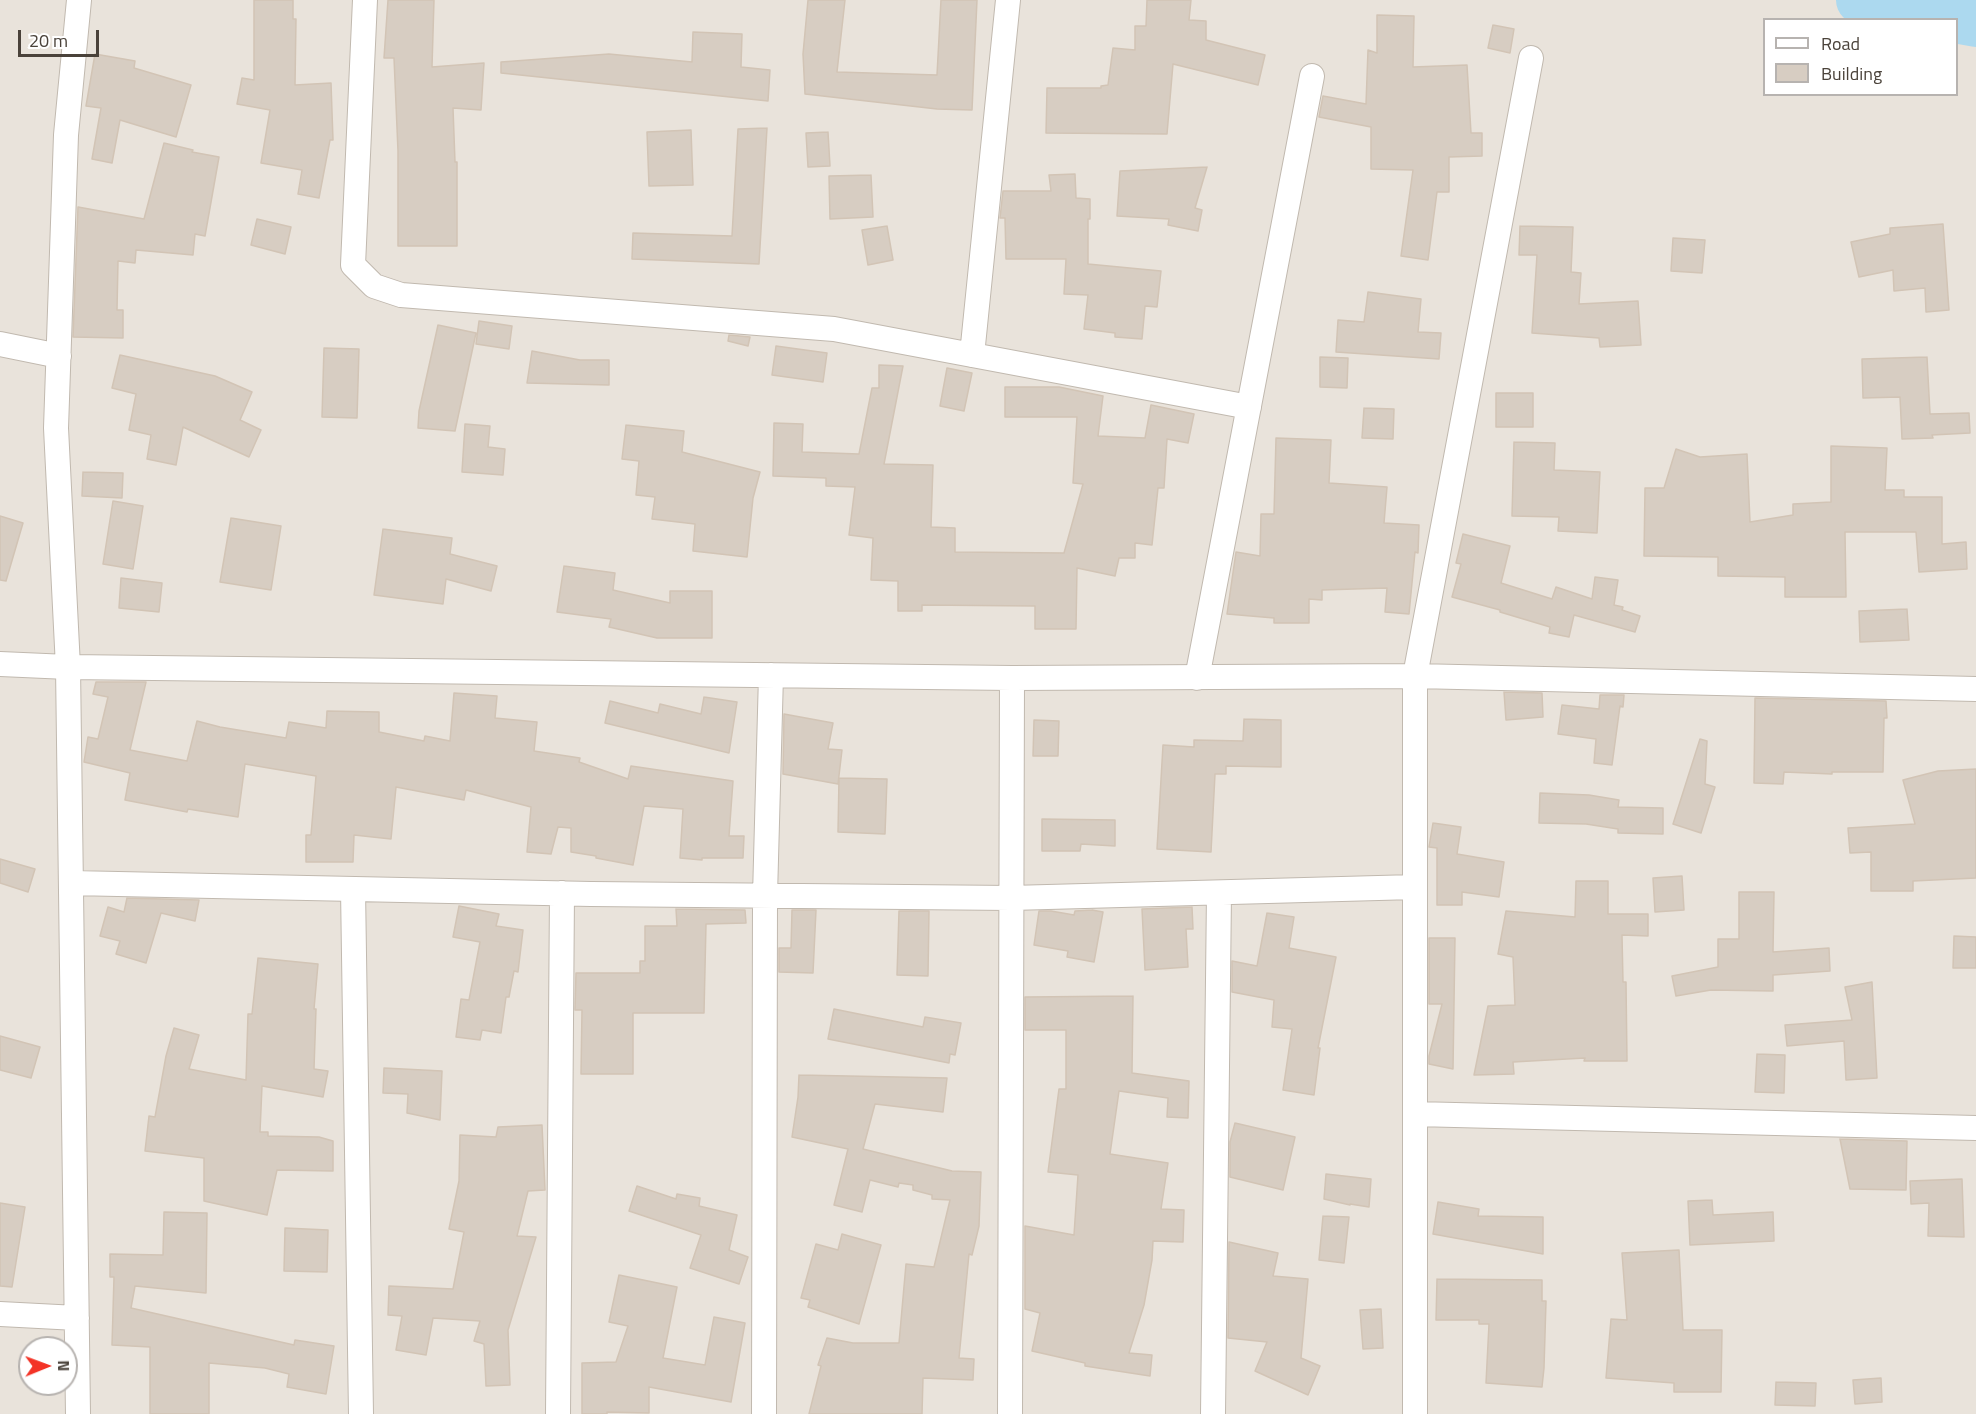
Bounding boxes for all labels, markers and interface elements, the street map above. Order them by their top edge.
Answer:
scale bar [21,18,102,56]
legend [1763,18,1958,96]
text: 20 m [29,27,68,54]
text: Road [1821,30,1860,57]
text: Building [1821,60,1882,87]
north arrow [18,1336,78,1396]
text: N [52,1360,76,1371]

